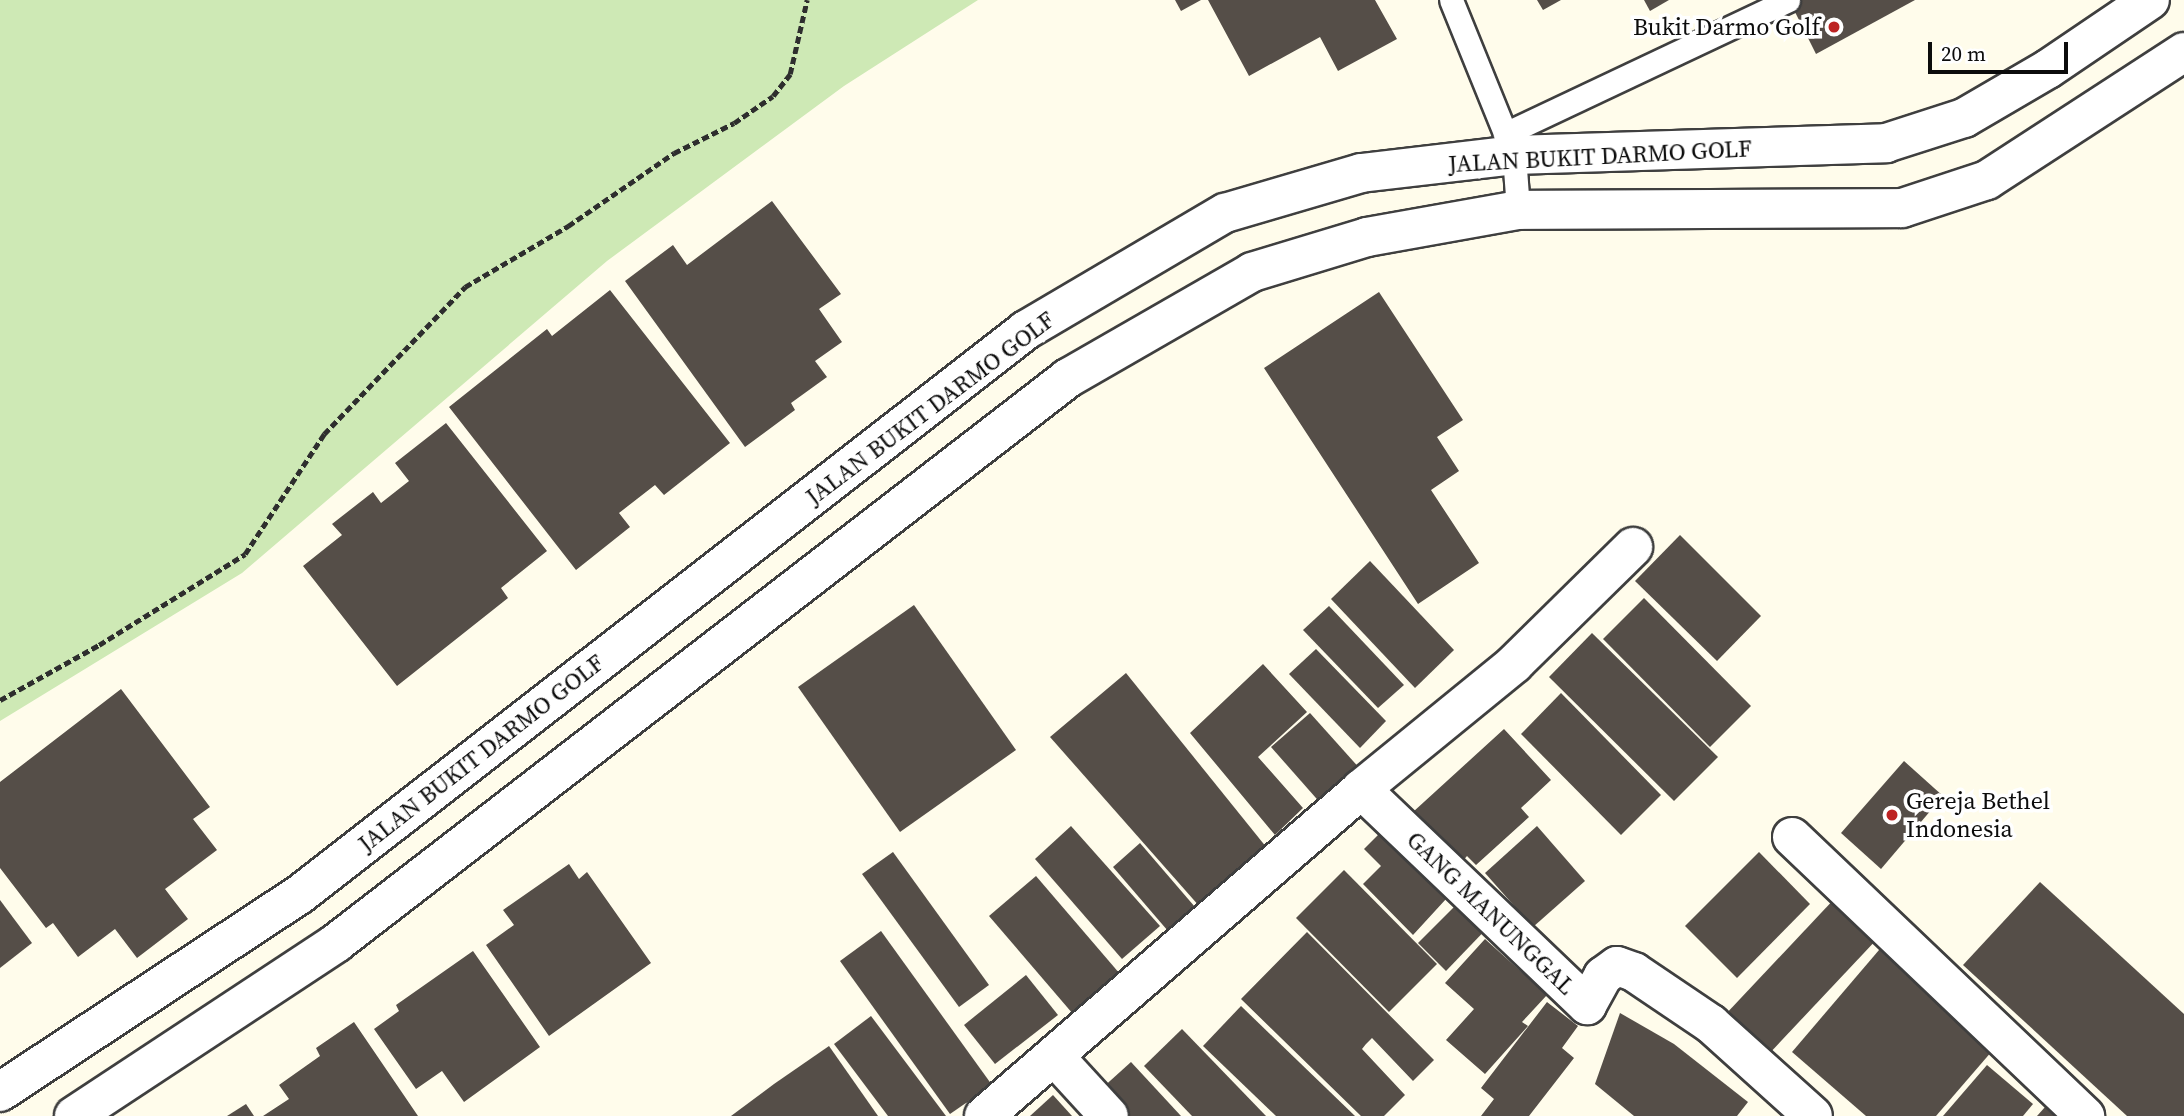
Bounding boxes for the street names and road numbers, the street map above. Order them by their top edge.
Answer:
street label: JALAN BUKIT DARMO GOLF [1447,134,1753,178]
street label: JALAN BUKIT DARMO GOLF [800,305,1060,511]
street label: JALAN BUKIT DARMO GOLF [352,648,610,858]
street label: GANG MANUNGGAL [1401,825,1581,1001]

